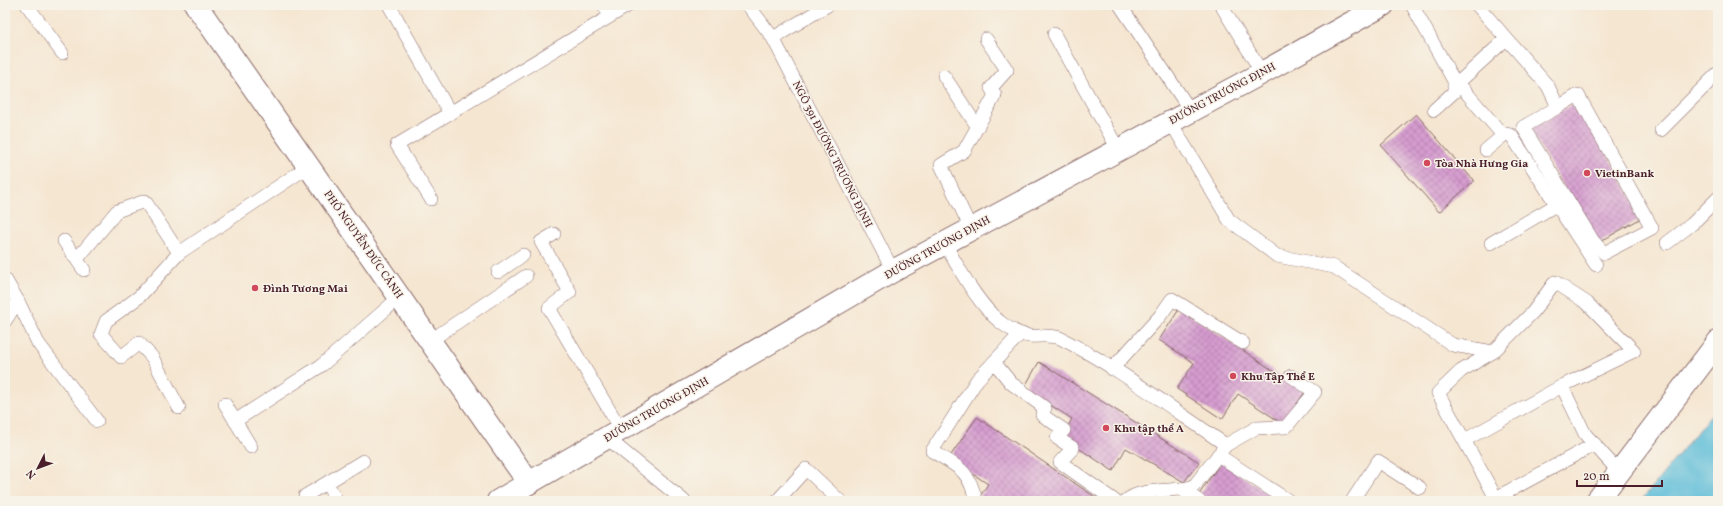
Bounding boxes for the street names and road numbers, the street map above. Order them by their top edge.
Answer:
street label: ĐƯỜNG TRƯƠNG ĐỊNH [1167,60,1279,129]
street label: NGÕ 391 ĐƯỜNG TRƯƠNG ĐỊNH [788,79,875,231]
street label: PHỐ NGUYỄN ĐỨC CẢNH [320,187,407,302]
street label: ĐƯỜNG TRƯƠNG ĐỊNH [882,213,993,284]
street label: ĐƯỜNG TRƯƠNG ĐỊNH [602,374,712,446]

